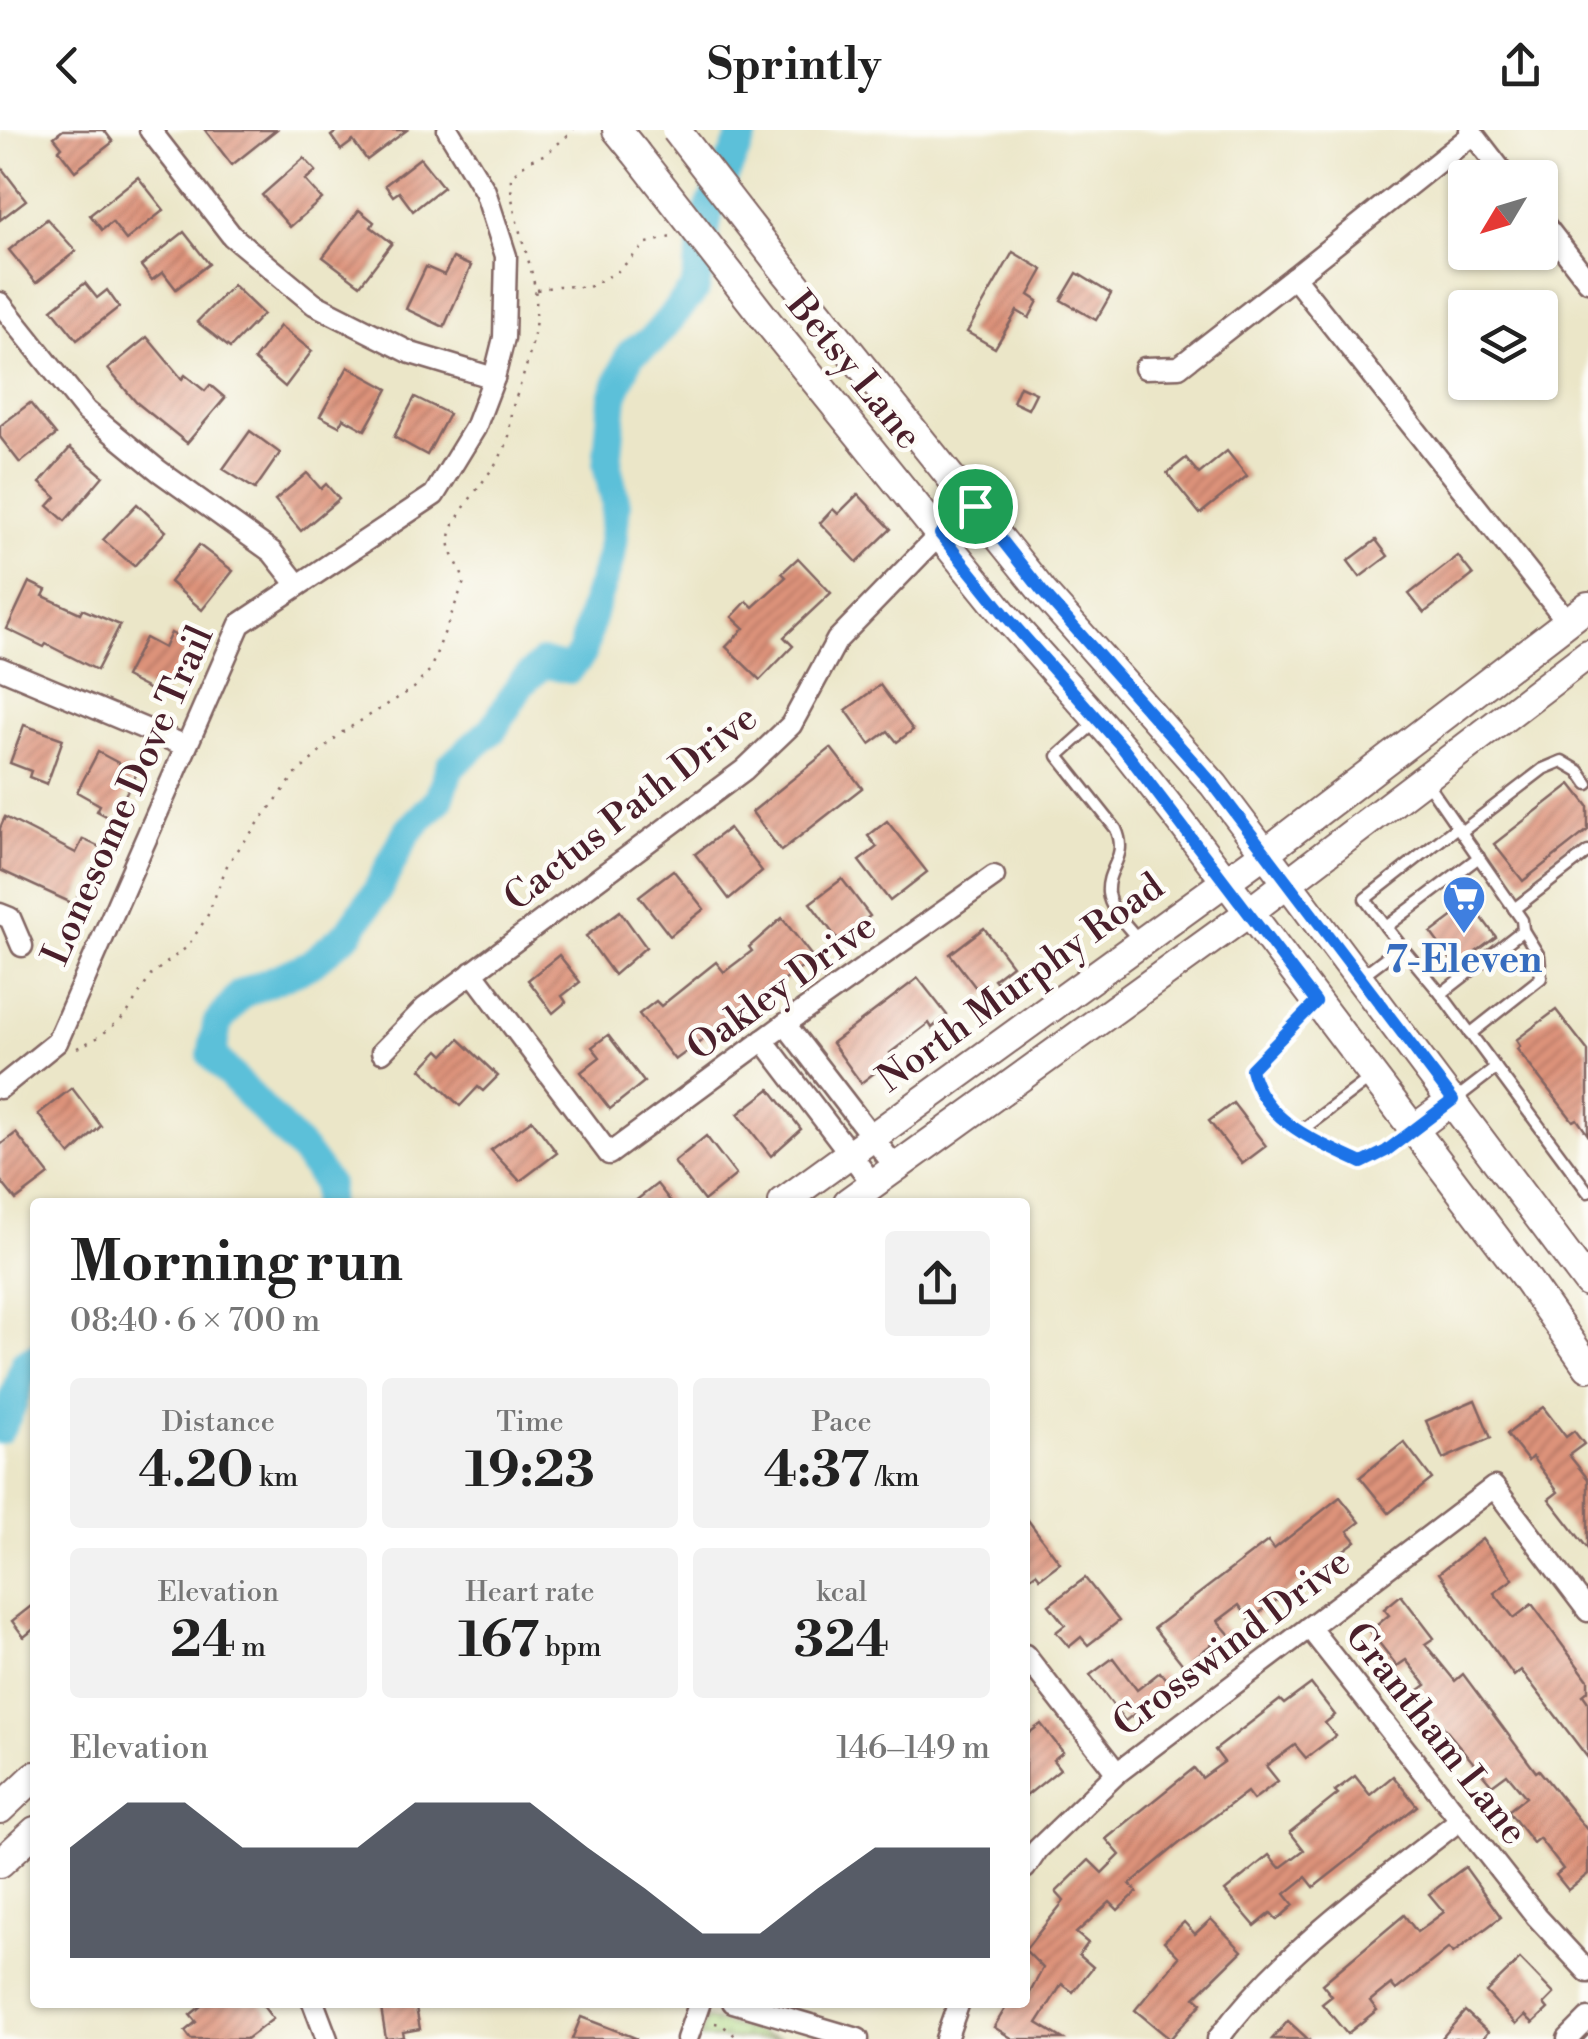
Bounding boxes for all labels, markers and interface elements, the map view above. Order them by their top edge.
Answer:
text: Sprintly [707,37,881,94]
icon: back [40,38,95,93]
icon: share [1493,38,1548,93]
north arrow [1448,160,1558,270]
map controls [1448,160,1558,400]
street label: Betsy Lane [775,282,932,459]
button: layers [1448,290,1558,400]
pin [933,464,1018,549]
icon: arrive [948,479,1003,534]
street label: Lonesome Dove Trail [32,619,224,973]
street label: Cactus Path Drive [495,695,767,922]
street label: North Murphy Road [869,863,1174,1103]
supermarket icon: 7-Eleven [1441,874,1487,935]
street label: Oakley Drive [678,903,886,1072]
place label: 7-Eleven [1386,937,1542,984]
text: Morning run [70,1229,403,1298]
button: share [885,1231,990,1336]
text: 08:40 · 6 × 700 m [70,1301,320,1341]
text: Distance [162,1405,275,1440]
text: Time [496,1405,564,1440]
text: Pace [812,1405,872,1440]
text: 4.20 [138,1440,253,1502]
text: 19:23 [465,1440,595,1502]
text: 4:37 [764,1440,869,1502]
text: km [253,1460,298,1495]
text: /km [869,1460,920,1495]
street label: Crosswind Drive [1104,1539,1360,1748]
text: Elevation [158,1575,279,1610]
text: Heart rate [465,1575,595,1610]
text: kcal [816,1575,867,1610]
text: 24 [171,1610,236,1672]
text: 167 [458,1610,539,1672]
text: 324 [794,1610,889,1672]
street label: Grantham Lane [1334,1613,1537,1854]
text: m [236,1630,266,1665]
text: bpm [539,1630,602,1665]
text: Elevation [70,1728,209,1768]
text: 146–149 m [836,1728,990,1768]

